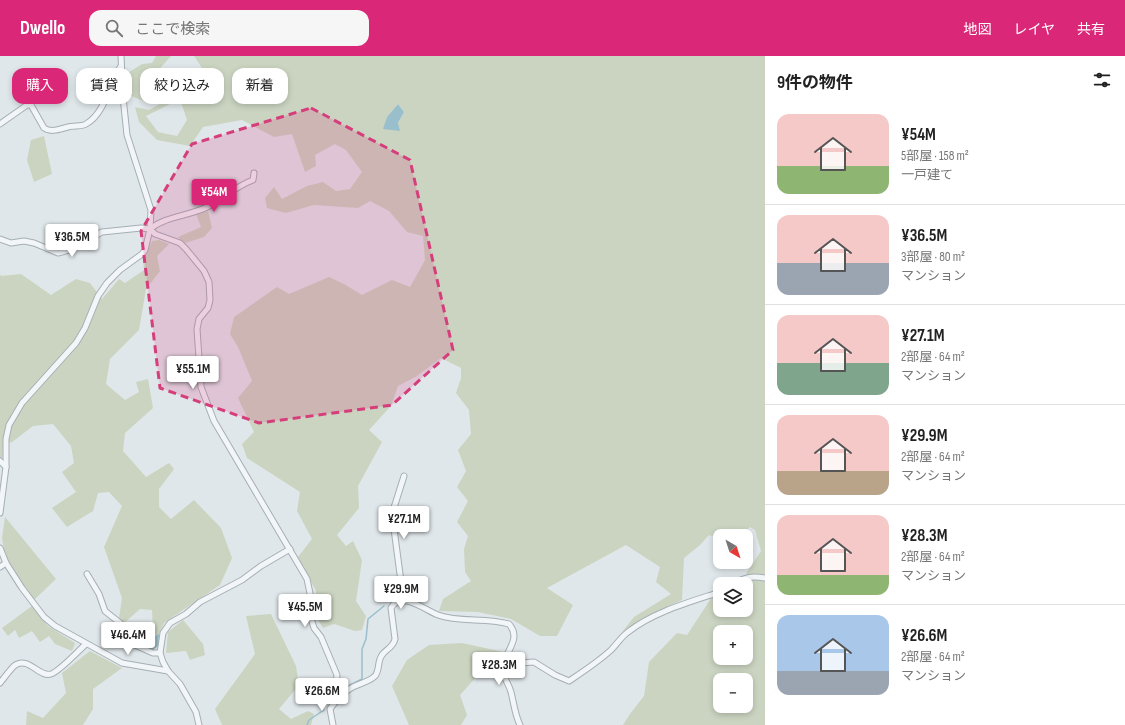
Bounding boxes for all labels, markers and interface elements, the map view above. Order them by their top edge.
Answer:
search box [89,10,369,46]
text: Dwello [20,17,65,40]
icon: search [103,17,125,39]
text: ここで検索 [135,20,210,39]
text: 地図 [963,21,991,38]
text: レイヤ [1013,21,1055,38]
text: 共有 [1077,21,1105,38]
chip: 購入 [12,68,68,104]
chip: 賃貸 [76,68,132,104]
chip: 絞り込み [140,68,224,104]
chip: 新着 [232,68,288,104]
icon: filters [1091,69,1113,91]
text: 9件の物件 [777,73,853,93]
text: ¥54M [901,125,936,145]
icon: home [809,130,857,178]
text: 5部屋 · 158 m² [901,148,969,164]
text: 一戸建て [901,167,953,183]
pin: ¥54M [190,179,238,213]
text: ¥54M [201,184,227,200]
pin: ¥36.5M [39,224,105,258]
text: ¥36.5M [901,226,947,246]
text: ¥36.5M [54,229,90,245]
icon: home [809,231,857,279]
text: 3部屋 · 80 m² [901,249,965,265]
text: マンション [901,268,966,284]
text: ¥27.1M [901,326,944,346]
icon: home [809,331,857,379]
text: 2部屋 · 64 m² [901,349,965,365]
pin: ¥55.1M [160,356,226,390]
text: ¥55.1M [176,361,210,377]
text: マンション [901,368,966,384]
text: ¥29.9M [901,426,947,446]
icon: home [809,431,857,479]
text: 2部屋 · 64 m² [901,449,965,465]
text: マンション [901,468,966,484]
pin: ¥27.1M [371,506,437,540]
text: ¥27.1M [387,511,421,527]
text: ¥28.3M [901,526,947,546]
north arrow [713,529,753,569]
map controls [713,529,753,713]
icon: home [809,531,857,579]
text: 2部屋 · 64 m² [901,549,965,565]
text: マンション [901,568,966,584]
pin: ¥29.9M [368,576,434,610]
button: layers [713,577,753,617]
text: ¥29.9M [383,581,419,597]
pin: ¥45.5M [272,594,338,628]
text: ¥45.5M [287,599,323,615]
pin: ¥46.4M [95,622,161,656]
button: + [713,625,753,665]
text: ¥26.6M [901,626,947,646]
text: ¥46.4M [110,627,146,643]
icon: home [809,631,857,679]
text: 2部屋 · 64 m² [901,649,965,665]
pin: ¥28.3M [466,652,532,686]
text: ¥28.3M [481,657,517,673]
text: マンション [901,668,966,684]
button: − [713,673,753,713]
pin: ¥26.6M [289,678,355,712]
text: ¥26.6M [304,683,340,699]

